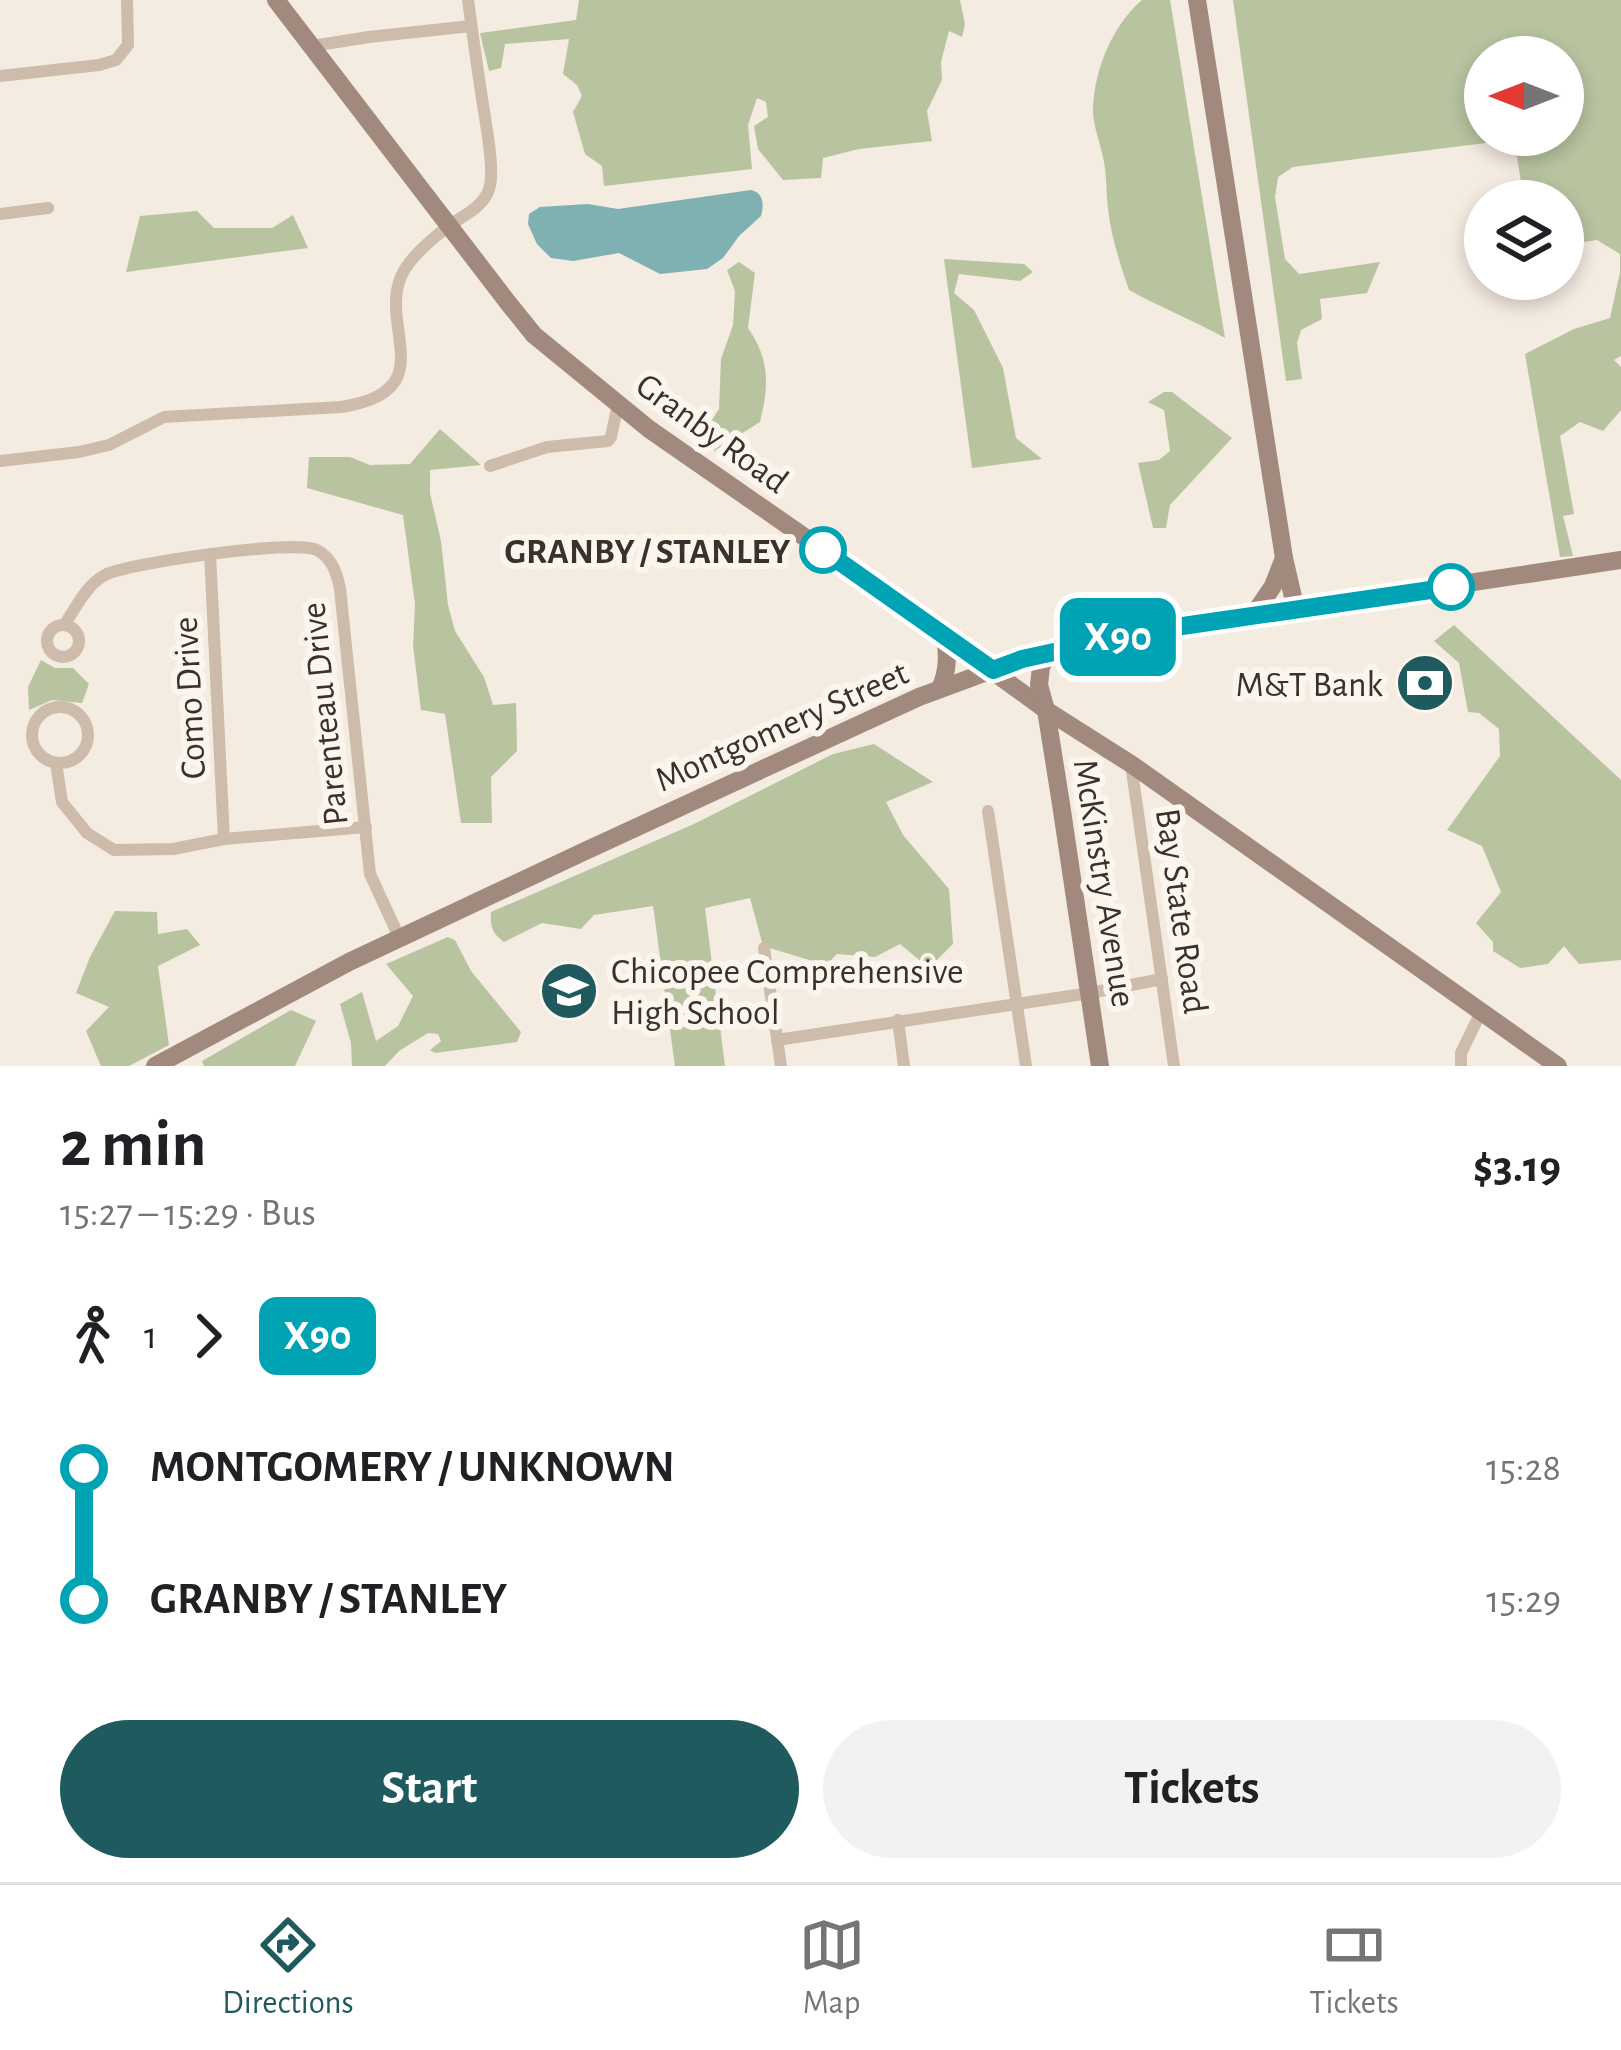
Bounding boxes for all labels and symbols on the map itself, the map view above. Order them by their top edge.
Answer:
north arrow [1464,36,1584,156]
street label: Granby Road [629,367,794,500]
marker: GRANBY / STANLEY [801,528,845,572]
place label: GRANBY / STANLEY [505,534,791,570]
unlabelled marker [1429,565,1473,609]
line badge: X90 [1049,598,1187,676]
street label: Parenteau Drive [295,600,355,827]
street label: Como Drive [168,616,212,780]
bank icon: M&T Bank [1394,652,1456,714]
street label: Montgomery Street [650,655,914,799]
place label: M&T Bank [1235,667,1384,703]
street label: McKinstry Avenue [1067,757,1141,1010]
street label: Bay State Road [1149,806,1213,1016]
place label: Chicopee Comprehensive High School [611,954,964,1031]
school or university icon: Chicopee Comprehensive High School [538,960,600,1022]

